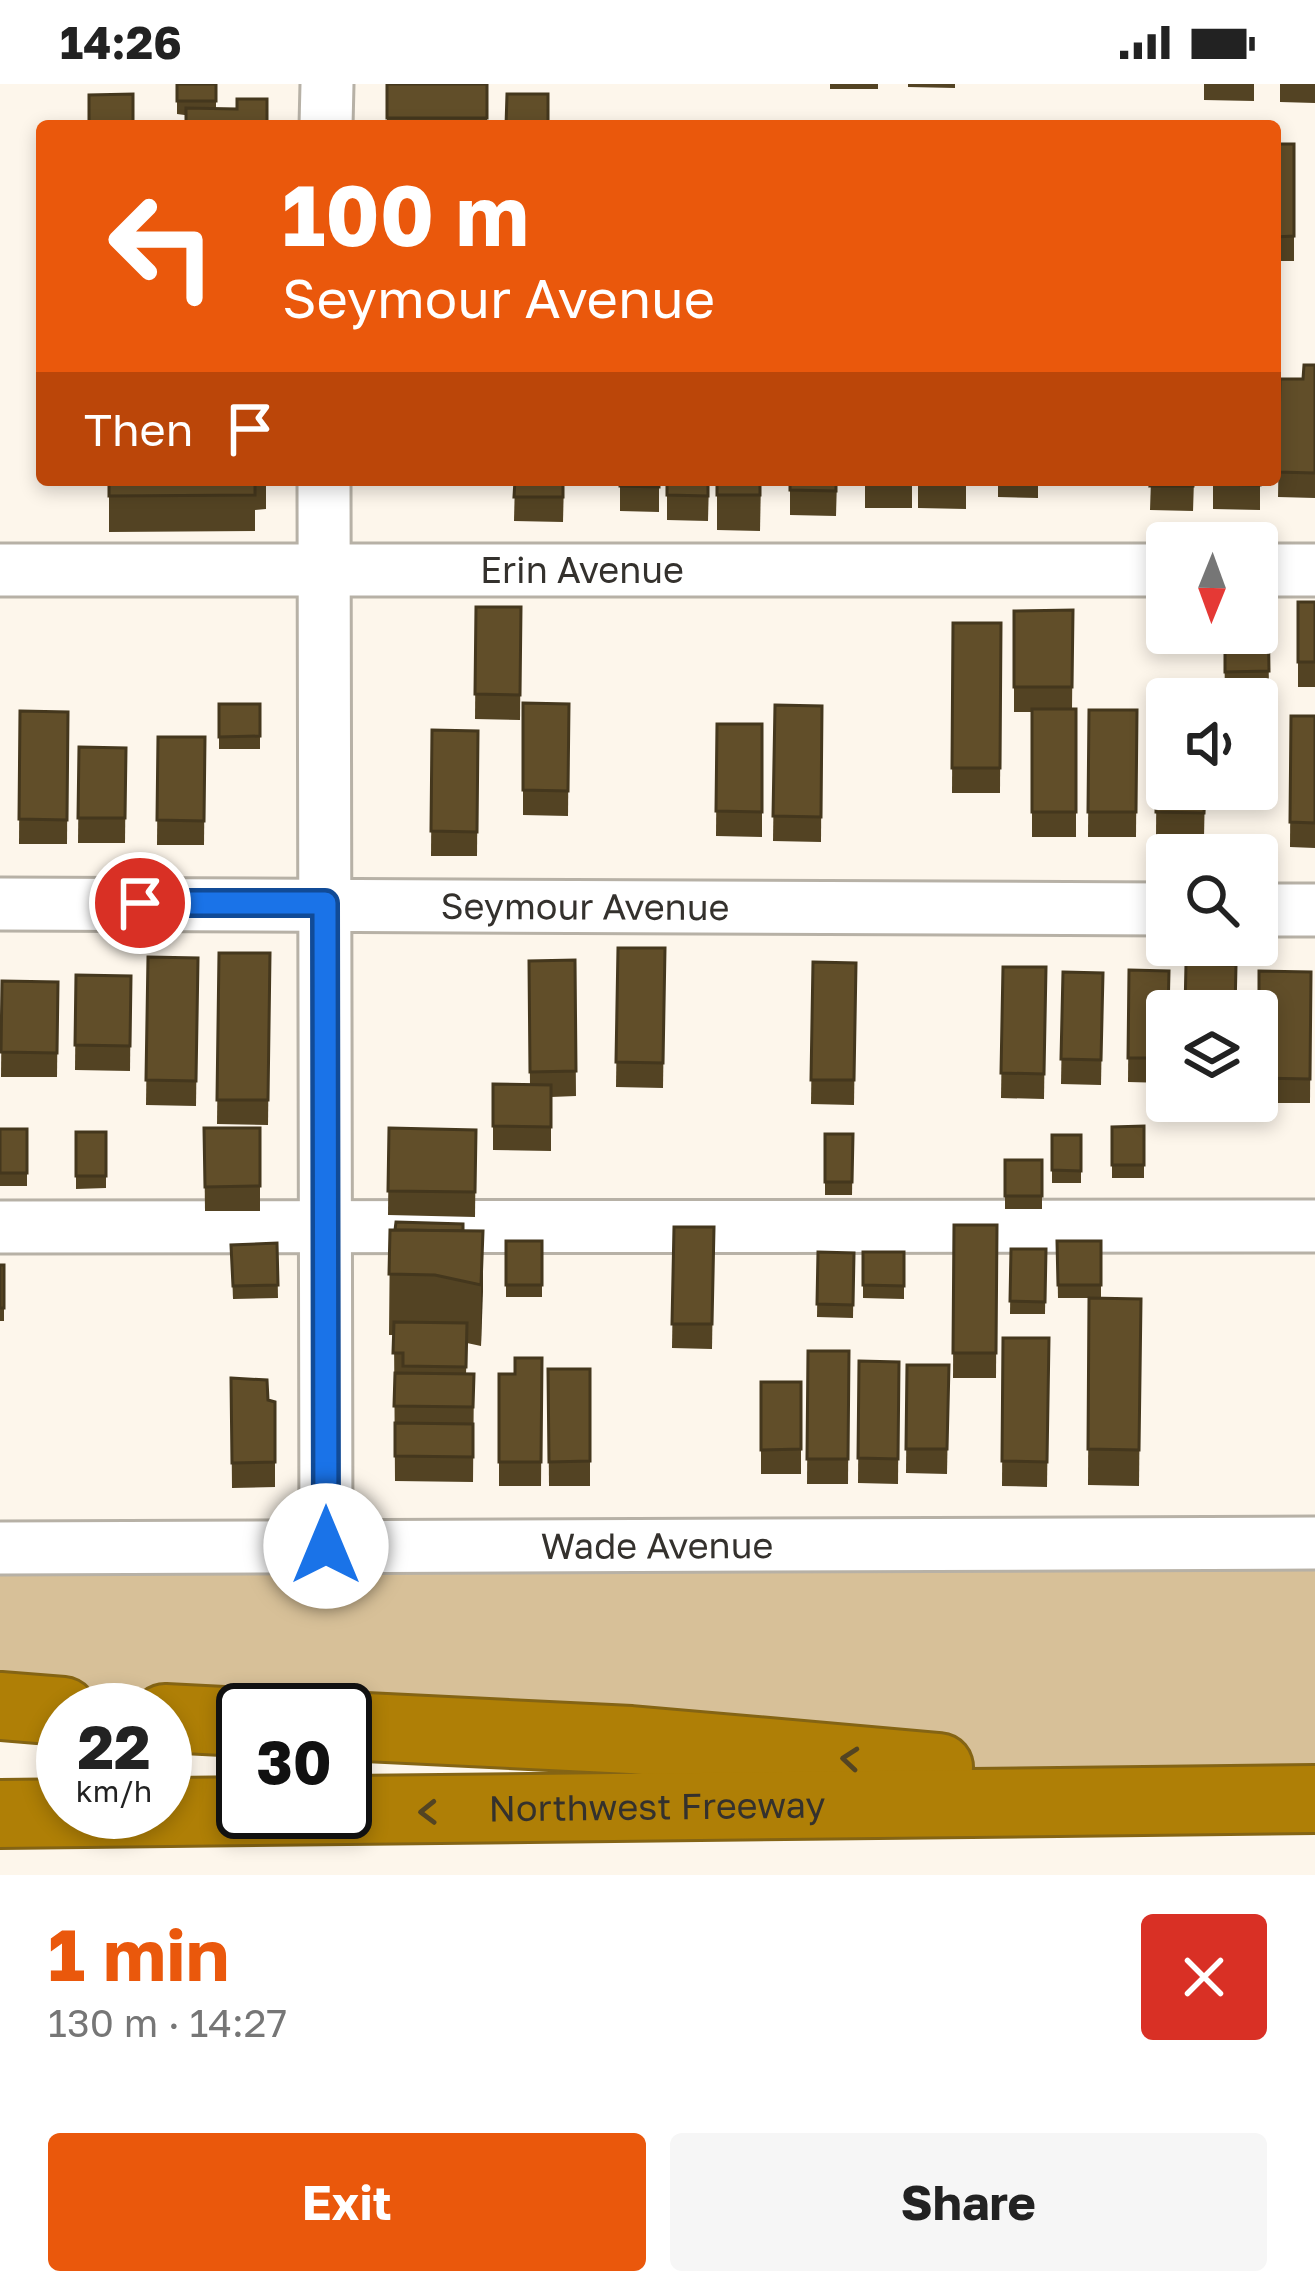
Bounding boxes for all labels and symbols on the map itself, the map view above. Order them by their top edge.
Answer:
north arrow [1146,522,1278,654]
street label: Erin Avenue [480,548,684,591]
pin [89,852,191,954]
street label: Seymour Avenue [440,884,730,928]
position arrow [263,1483,389,1609]
street label: Wade Avenue [541,1523,773,1567]
speed limit sign: 30 [216,1683,372,1839]
one-way arrow [840,1747,859,1773]
street label: Northwest Freeway [488,1783,826,1829]
one-way arrow [418,1799,437,1825]

